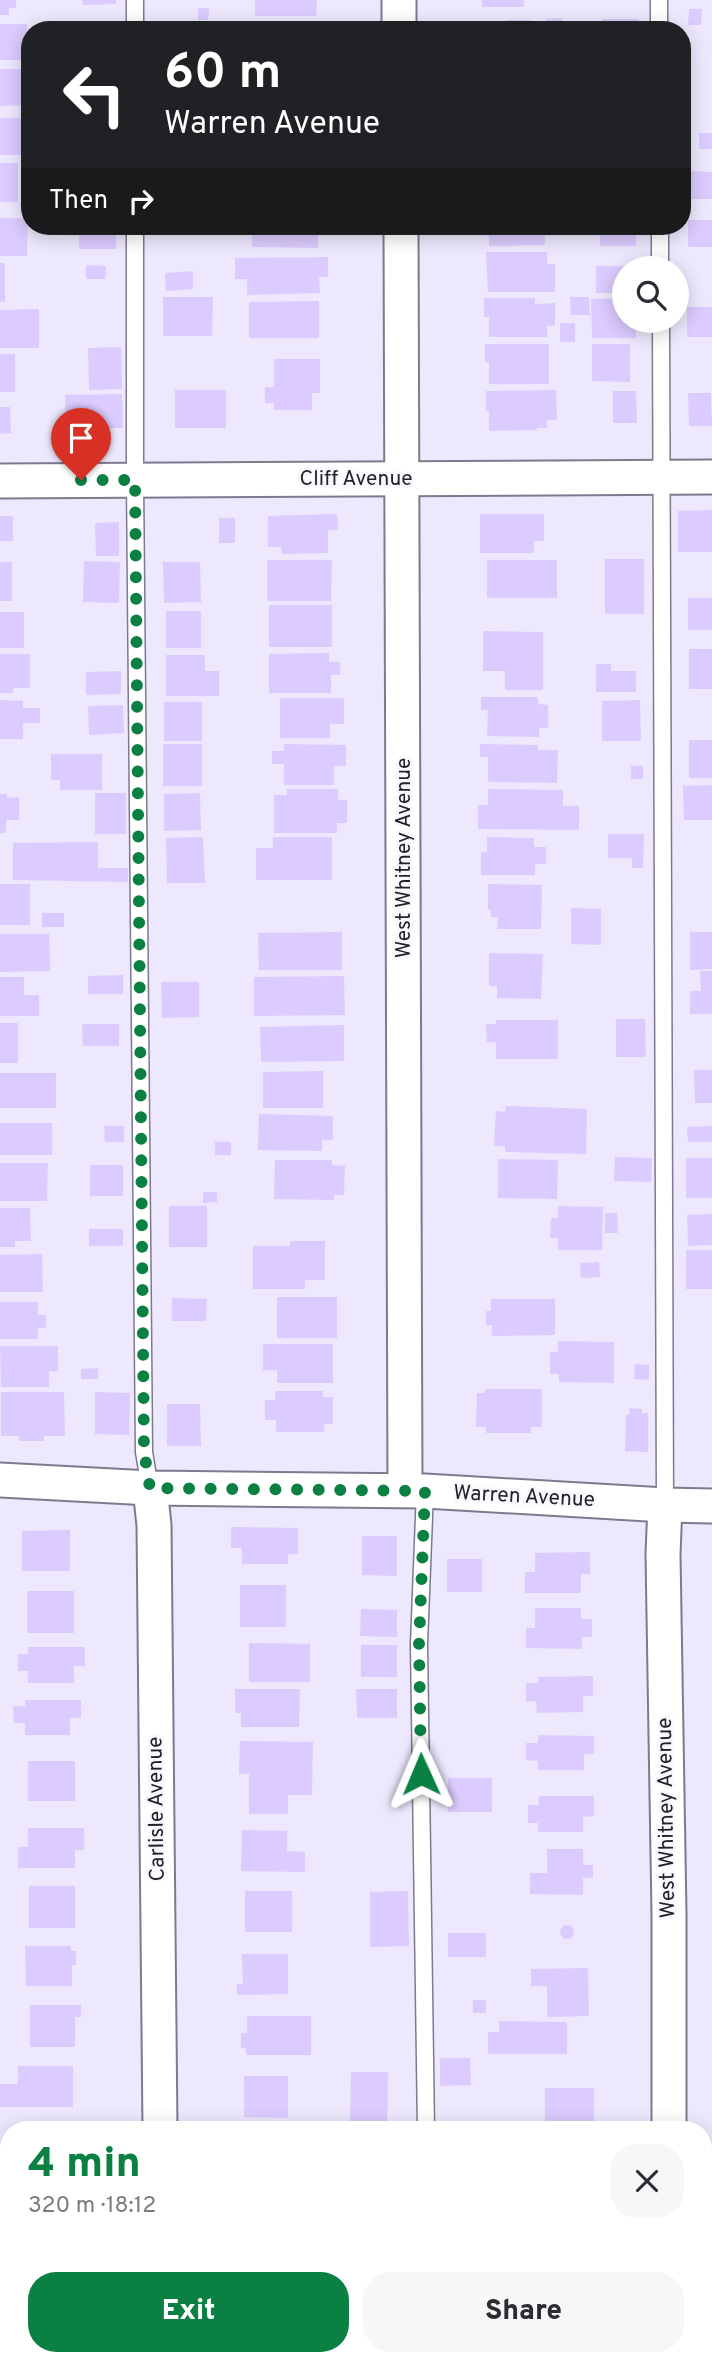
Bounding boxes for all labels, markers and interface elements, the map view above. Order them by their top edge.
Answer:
text: 60 m [164,44,282,106]
icon: left [49,49,140,140]
text: Warren Avenue [164,105,380,145]
icon: right [122,182,160,220]
text: Then [49,185,108,218]
map controls [612,256,689,333]
button: search [612,256,689,333]
pin [51,408,111,480]
icon: arrive [62,419,100,457]
street label: Cliff Avenue [300,466,412,493]
street label: West Whitney Avenue [391,758,418,958]
street label: Warren Avenue [452,1480,596,1514]
street label: West Whitney Avenue [652,1717,682,1919]
street label: Carlisle Avenue [142,1736,172,1882]
position arrow [384,1737,458,1811]
text: 4 min [28,2139,141,2192]
button: close [610,2144,684,2218]
text: 320 m · 18:12 [28,2192,156,2221]
button: Exit [28,2272,349,2352]
button: Share [363,2272,684,2352]

